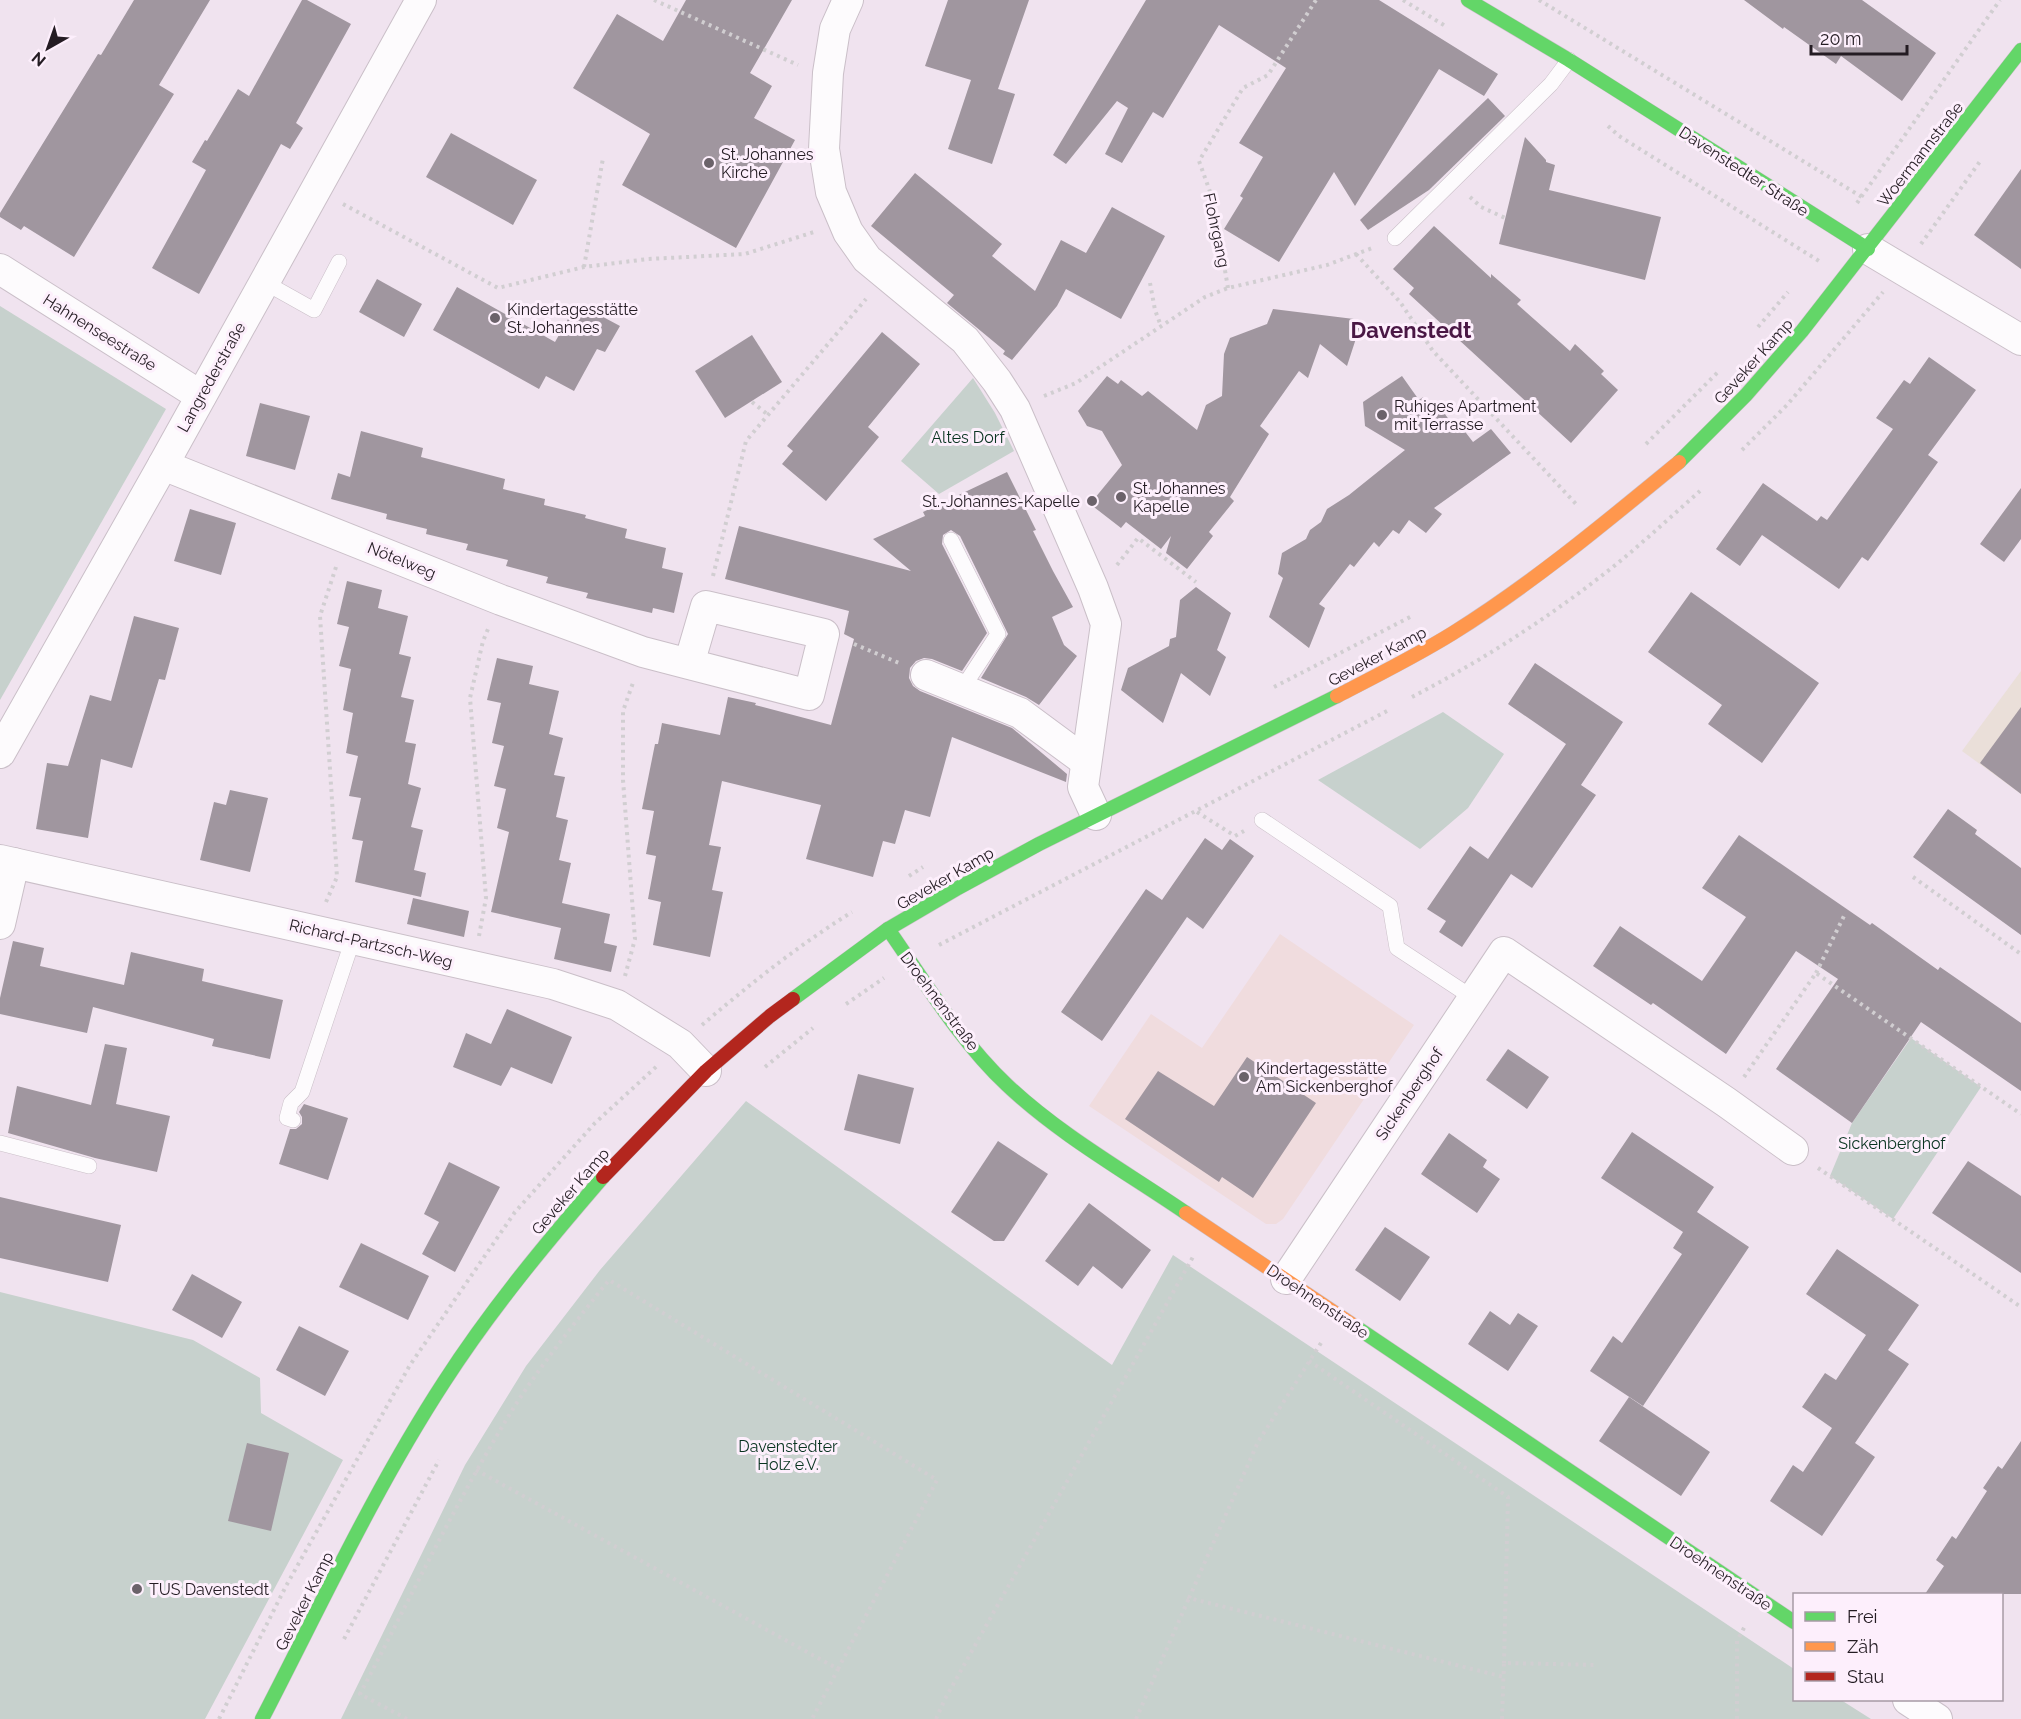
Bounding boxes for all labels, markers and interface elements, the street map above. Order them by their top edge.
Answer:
north arrow [18,18,78,78]
scale bar [1811,18,1907,56]
text: 20 m [1820,28,1862,49]
text: N [28,48,49,70]
street label: Woermannstraße [1874,98,1967,211]
street label: Davenstedter Straße [1675,122,1812,220]
place label: St. Johannes Kirche [721,145,814,182]
marker: St. Johannes Kirche [702,156,716,170]
street label: Flohrgang [1199,191,1234,269]
street label: Hahnenseestraße [40,290,160,375]
place label: Kindertagesstätte St. Johannes [507,300,638,337]
marker: Kindertagesstätte St. Johannes [488,311,502,325]
street label: Geveker Kamp [1710,315,1797,408]
district label: Davenstedt [1351,317,1472,343]
street label: Langrederstraße [173,319,249,435]
place label: Ruhiges Apartment mit Terrasse [1394,397,1537,434]
marker: Ruhiges Apartment mit Terrasse [1375,408,1389,422]
park label: Altes Dorf [931,428,1005,447]
place label: St. Johannes Kapelle [1133,479,1226,516]
marker: St. Johannes Kapelle [1114,490,1128,504]
place label: St.-Johannes-Kapelle [922,492,1080,511]
marker: St.-Johannes-Kapelle [1085,494,1099,508]
street label: Nötelweg [365,538,439,583]
street label: Geveker Kamp [1325,623,1430,690]
street label: Geveker Kamp [893,843,997,914]
street label: Richard-Partzsch-Weg [287,915,454,972]
street label: Droehnenstraße [896,948,983,1054]
street label: Sickenberghof [1372,1044,1448,1144]
place label: Kindertagesstätte Am Sickenberghof [1256,1059,1394,1096]
marker: Kindertagesstätte Am Sickenberghof [1237,1070,1251,1084]
park label: Sickenberghof [1838,1134,1946,1153]
street label: Geveker Kamp [528,1144,613,1239]
street label: Droehnenstraße [1263,1260,1372,1342]
park label: Davenstedter Holz e.V. [738,1437,838,1474]
street label: Droehnenstraße [1666,1532,1775,1614]
street label: Geveker Kamp [271,1548,338,1654]
place label: TUS Davenstedt [149,1580,270,1599]
marker: TUS Davenstedt [130,1582,144,1596]
legend [1793,1593,2003,1701]
text: Frei [1847,1606,1877,1627]
text: Zäh [1847,1636,1879,1657]
text: Stau [1847,1666,1884,1687]

